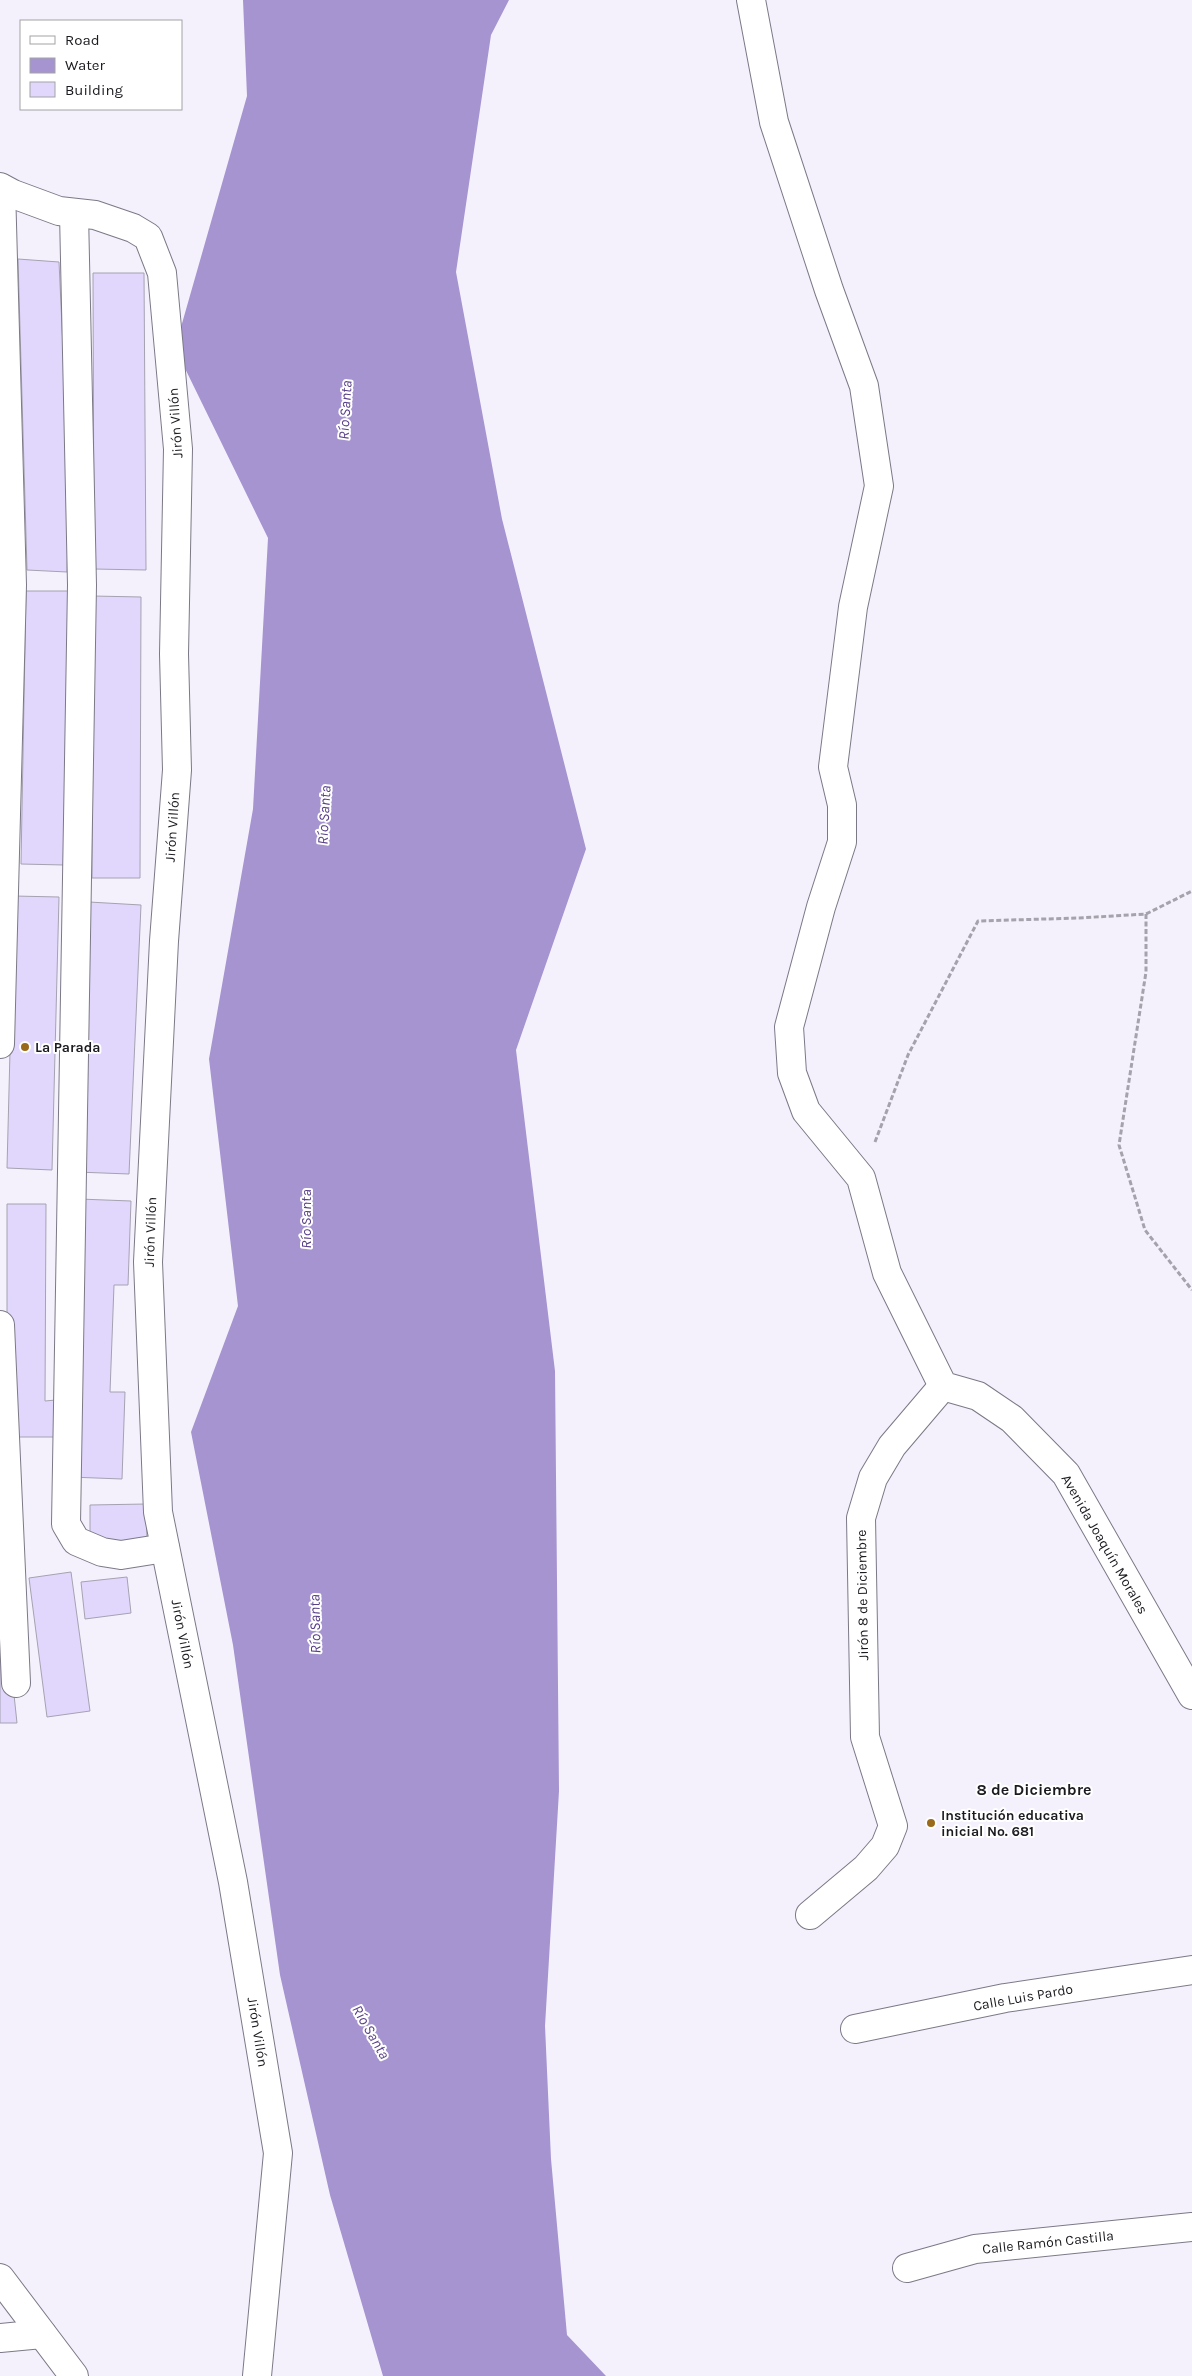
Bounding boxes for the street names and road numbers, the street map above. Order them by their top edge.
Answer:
street label: Jirón Villón [165,387,186,459]
street label: Jirón Villón [162,791,183,863]
street label: Jirón Villón [141,1197,160,1267]
street label: Avenida Joaquín Morales [1058,1471,1151,1617]
street label: Jirón 8 de Diciembre [853,1530,872,1660]
street label: Jirón Villón [167,1598,198,1670]
street label: Calle Luis Pardo [972,1980,1074,2015]
street label: Jirón Villón [244,1996,271,2068]
street label: Calle Ramón Castilla [981,2227,1115,2258]

